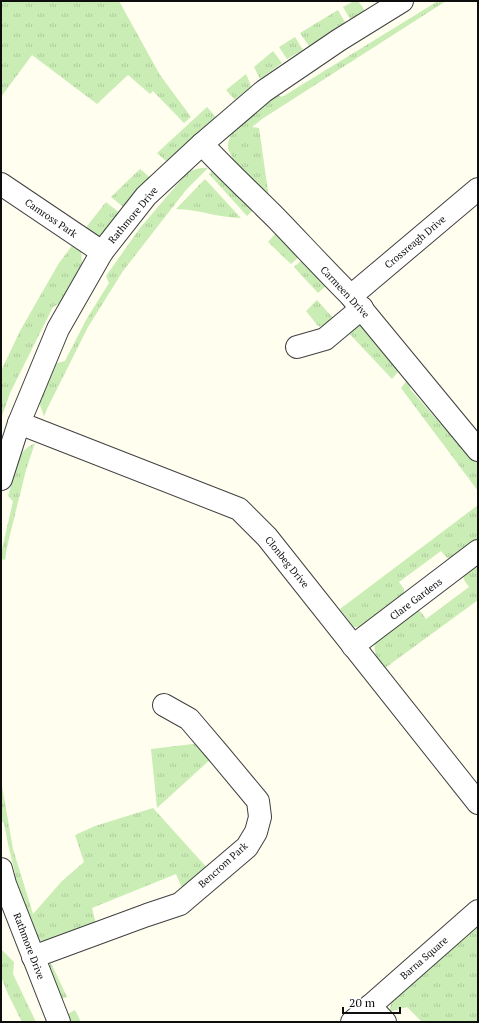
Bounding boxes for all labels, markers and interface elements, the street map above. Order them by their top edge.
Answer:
street label: Rathmore Drive [105,184,161,246]
street label: Camross Park [22,196,80,241]
street label: Crossreagh Drive [382,213,448,271]
street label: Carmeen Drive [318,263,372,321]
street label: Clonbeg Drive [262,533,312,591]
street label: Clare Gardens [387,575,445,623]
street label: Bencrom Park [196,839,251,891]
street label: Rathmore Drive [10,911,48,981]
street label: Barna Square [397,934,451,982]
scale bar [343,989,400,1015]
text: 20 m [349,995,376,1010]

